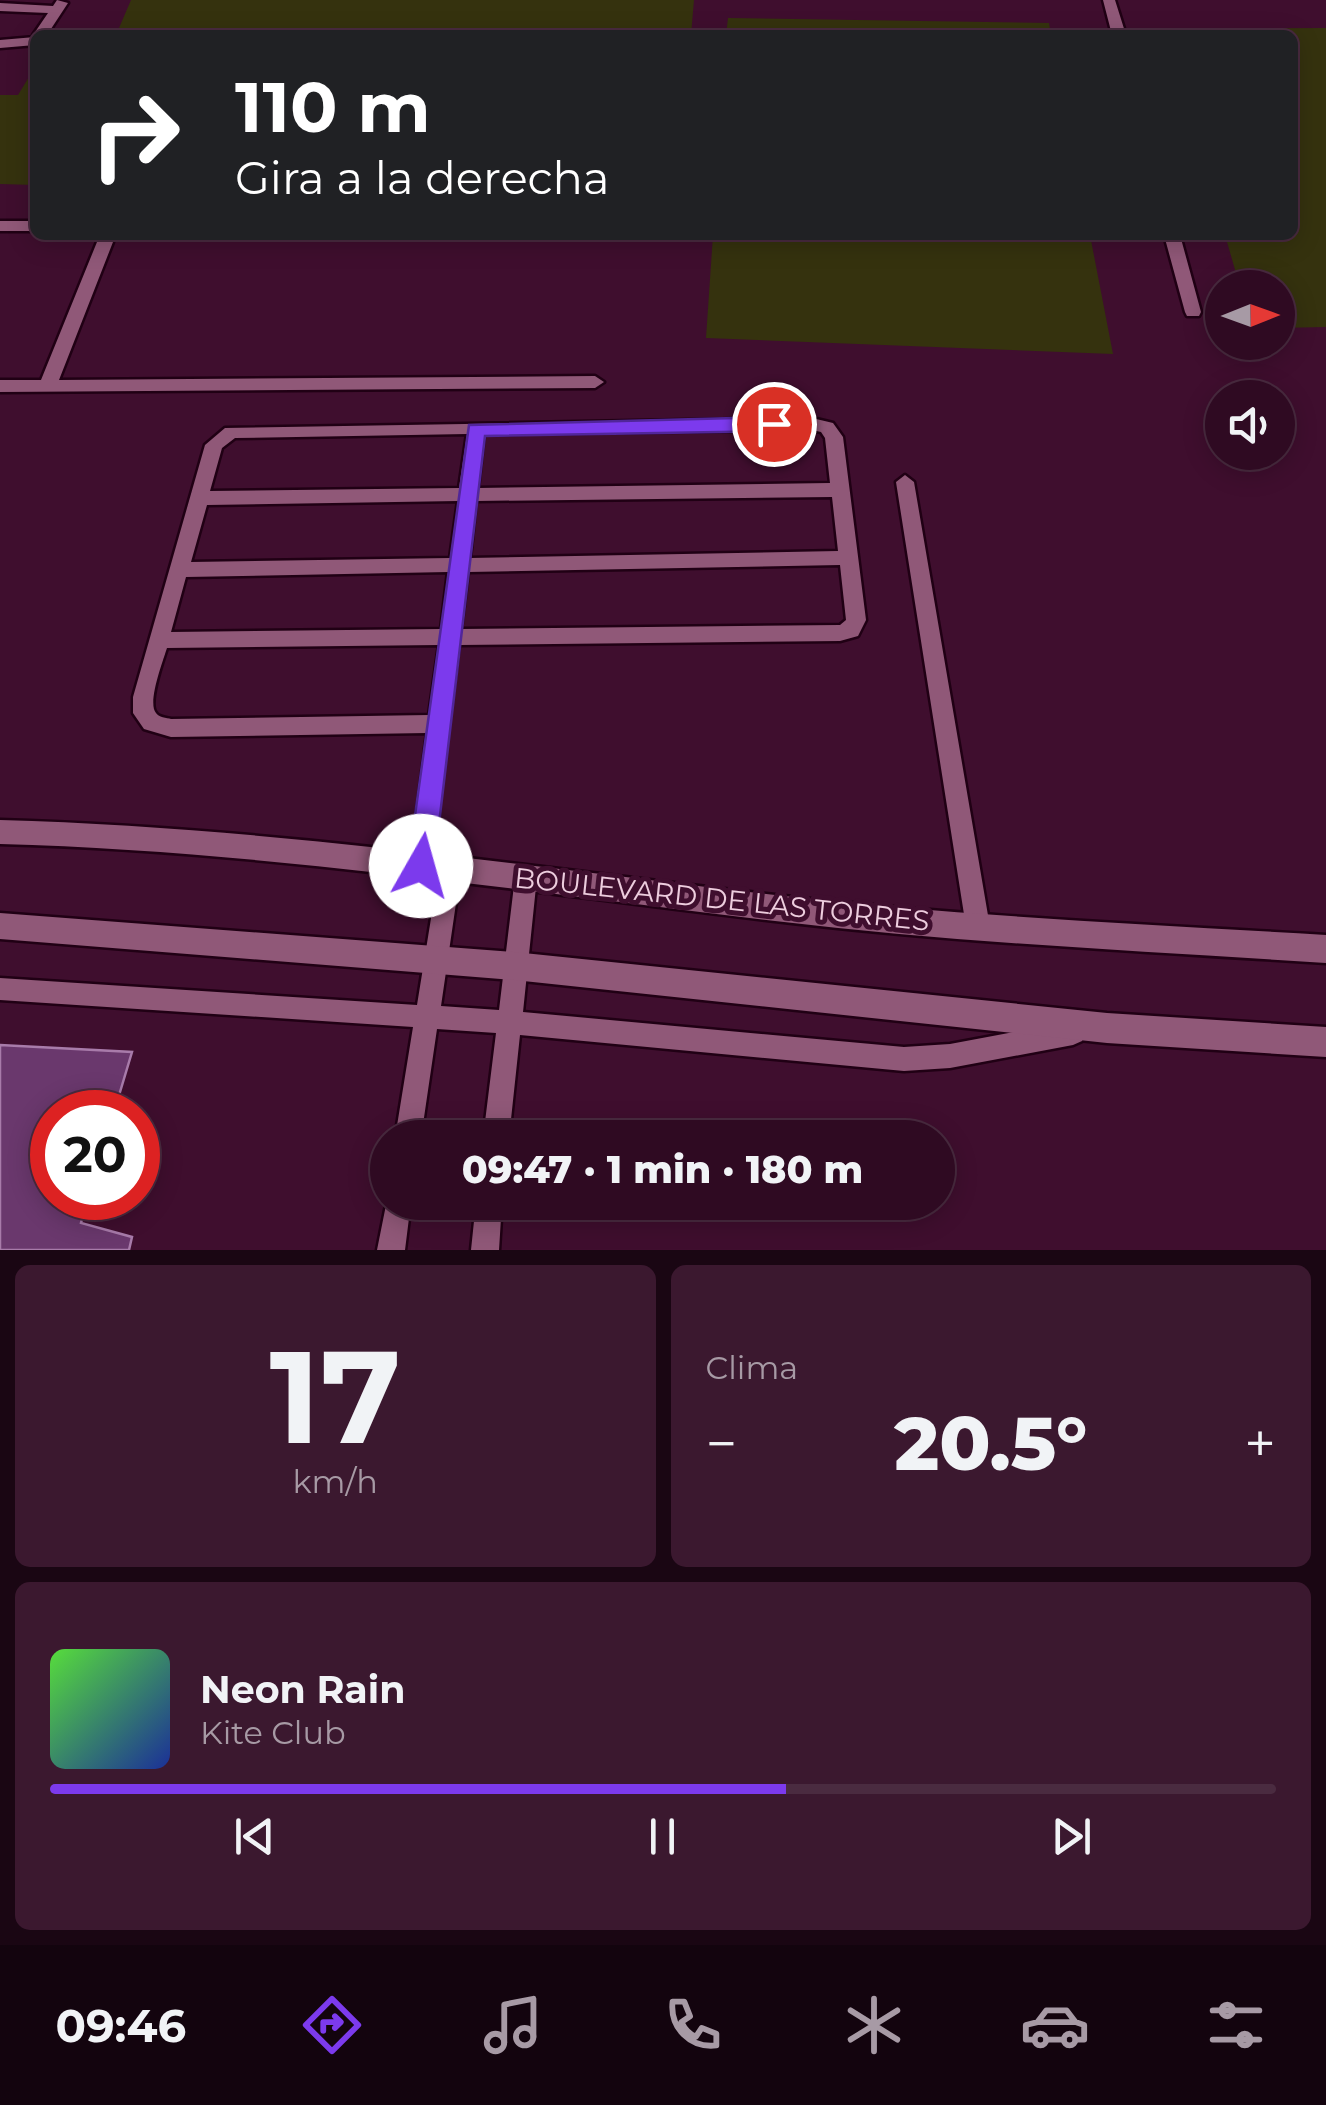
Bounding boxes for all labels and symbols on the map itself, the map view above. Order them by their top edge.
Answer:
north arrow [1205,270,1295,360]
pin [732,382,817,467]
position arrow [369,814,473,918]
street label: BOULEVARD DE LAS TORRES [513,860,931,938]
speed limit sign: 20 [30,1090,160,1220]

